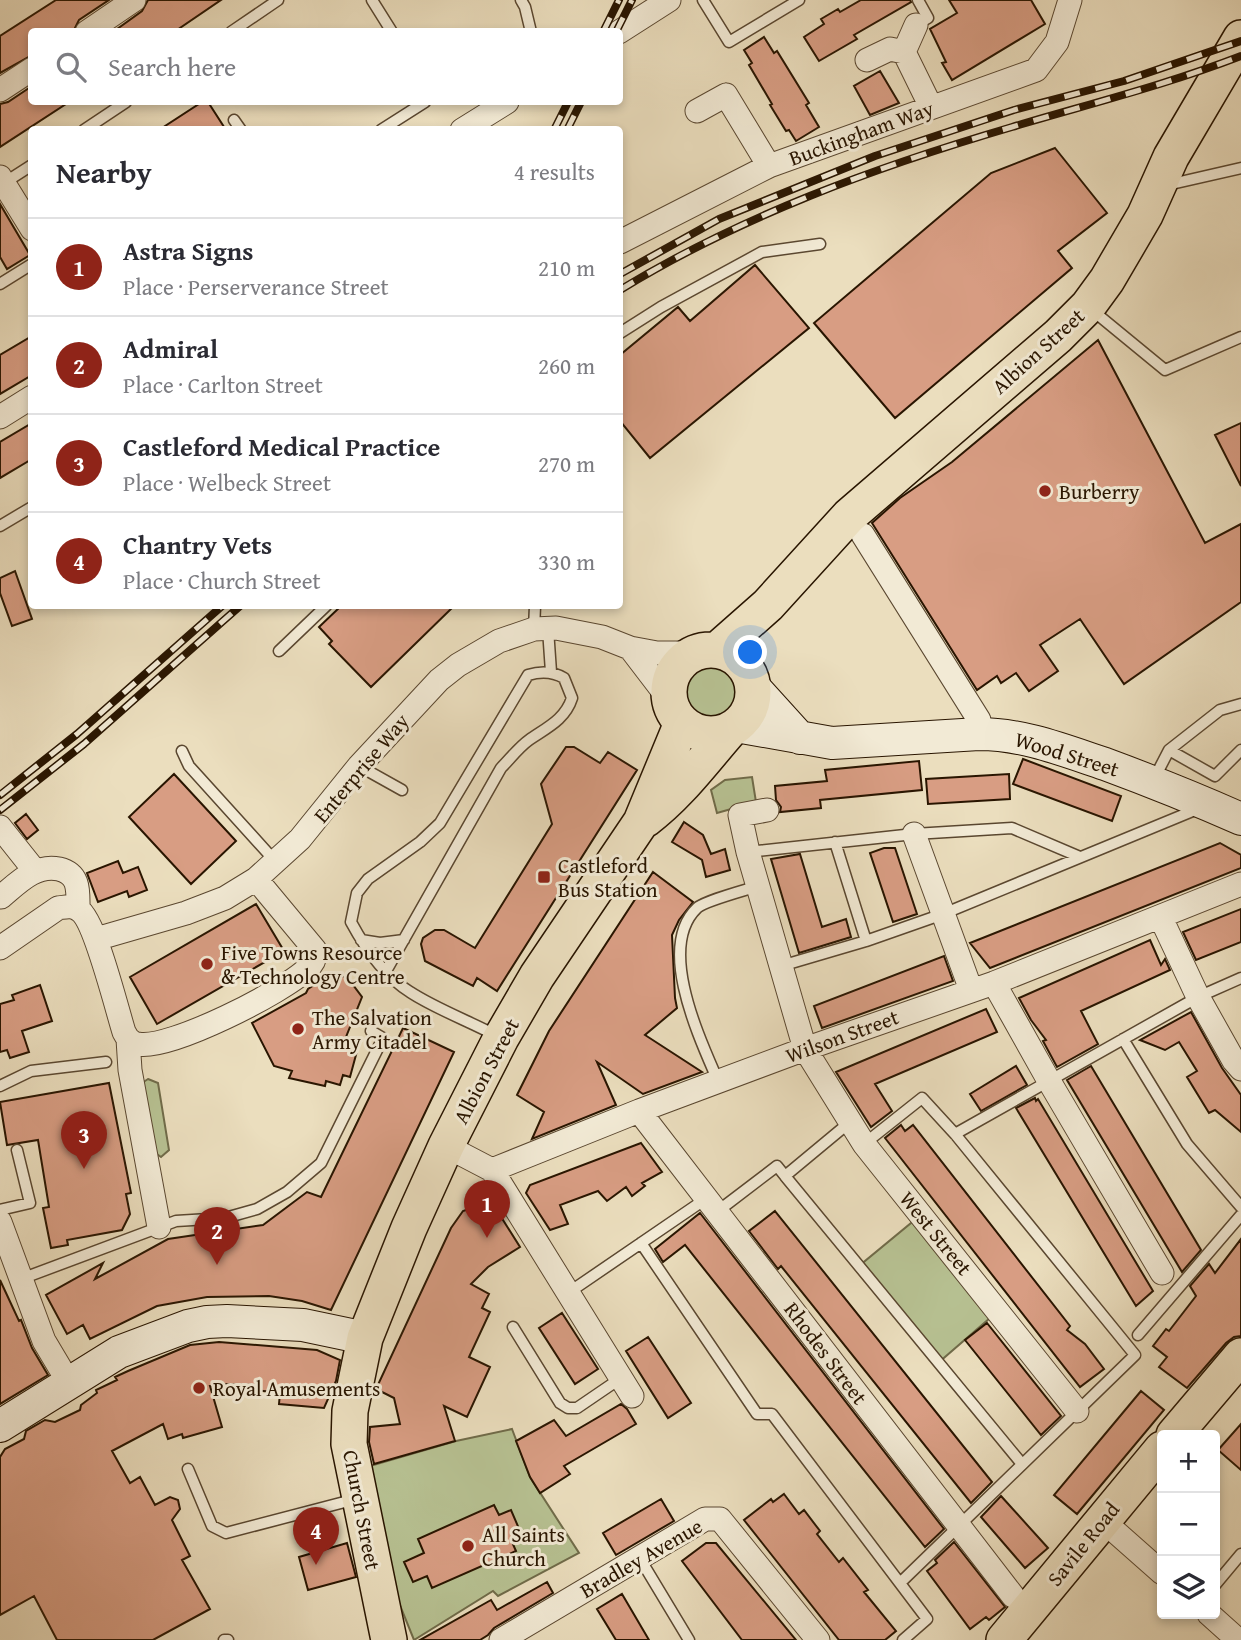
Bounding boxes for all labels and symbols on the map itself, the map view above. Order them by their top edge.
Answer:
street label: Buckingham Way [784,92,938,174]
street label: Albion Street [985,300,1092,401]
place label: Burberry [1059,476,1140,507]
marker: Burberry [1037,483,1053,499]
your location [733,635,767,669]
street label: Enterprise Way [306,706,416,829]
street label: Wood Street [1011,723,1123,785]
place label: Castleford Bus Station [558,850,658,905]
marker: Castleford Bus Station [536,869,552,885]
place label: Five Towns Resource & Technology Centre [221,937,405,992]
marker: Five Towns Resource & Technology Centre [199,956,215,972]
street label: Wilson Street [781,1001,903,1071]
place label: The Salvation Army Citadel [312,1002,432,1057]
street label: Albion Street [445,1012,527,1129]
marker: The Salvation Army Citadel [290,1021,306,1037]
pin: 3 [61,1111,107,1169]
pin: 1 [464,1180,510,1238]
street label: West Street [892,1184,980,1282]
pin: 2 [194,1207,240,1265]
street label: Rhodes Street [777,1295,875,1411]
place label: Royal Amusements [213,1373,380,1404]
marker: Royal Amusements [191,1380,207,1396]
street label: Church Street [335,1447,389,1573]
street label: Savile Road [1039,1495,1127,1593]
pin: 4 [293,1507,339,1565]
street label: Bradley Avenue [574,1510,708,1606]
place label: All Saints Church [482,1519,565,1574]
marker: All Saints Church [460,1538,476,1554]

